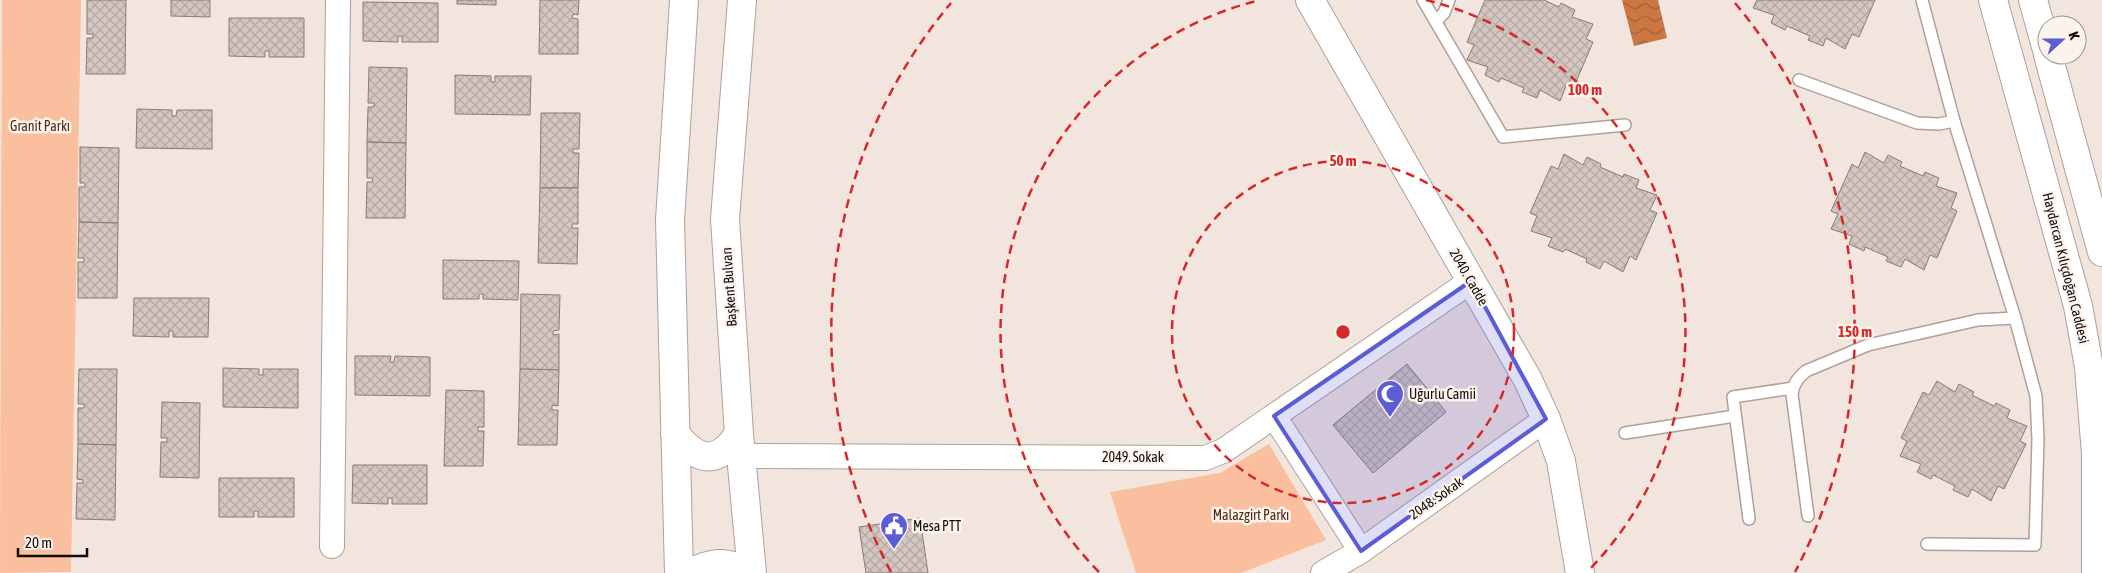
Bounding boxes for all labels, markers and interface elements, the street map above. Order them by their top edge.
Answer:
north arrow [2037,15,2087,65]
text: K [2065,29,2083,42]
text: 100 m [1568,81,1602,98]
park label: Granit Parkı [10,118,70,134]
text: 50 m [1330,152,1357,169]
street label: Haydarcan Kılıçdoğan Caddesi [2039,191,2093,345]
street label: 2040. Cadde [1446,246,1492,308]
street label: Başkent Bulvarı [718,247,740,327]
centre of rings [1334,323,1352,341]
text: 150 m [1838,323,1872,340]
mosque icon: Uğurlu Camii [1375,379,1405,418]
place label: Uğurlu Camii [1409,386,1476,402]
street label: 2049. Sokak [1102,449,1164,465]
street label: 2048. Sokak [1406,474,1466,522]
park label: Malazgirt Parkı [1213,507,1289,523]
public building icon: Mesa PTT [879,511,909,550]
place label: Mesa PTT [913,518,961,534]
scale bar [18,526,86,558]
text: 20 m [25,534,52,551]

